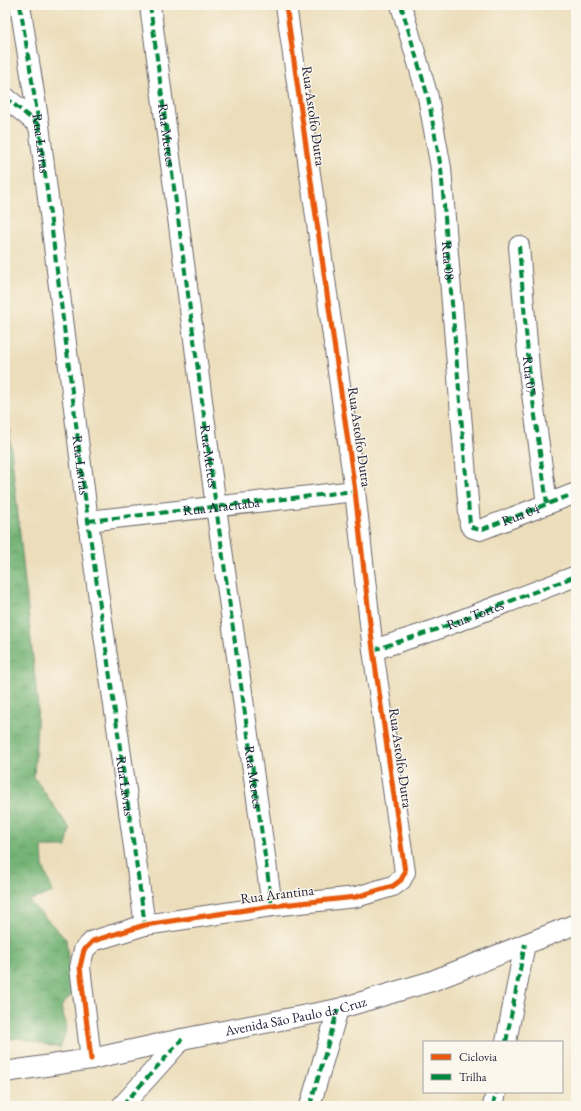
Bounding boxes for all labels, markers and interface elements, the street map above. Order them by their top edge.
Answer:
street label: Rua Astolfo Dutra [298,65,330,168]
street label: Rua Merces [154,102,180,168]
street label: Rua Lavras [28,112,54,175]
street label: Rua 08 [438,240,459,281]
street label: Rua 07 [519,355,541,396]
street label: Rua Astolfo Dutra [344,386,376,489]
street label: Rua Merces [196,423,222,489]
street label: Rua Lavras [68,434,94,496]
street label: Rua Aracitaba [182,493,261,519]
street label: Rua 04 [499,499,542,530]
street label: Rua Torres [444,595,507,634]
street label: Rua Astolfo Dutra [385,707,417,810]
street label: Rua Merces [241,744,267,810]
street label: Rua Lavras [112,755,139,817]
street label: Rua Arantina [239,881,315,907]
street label: Avenida São Paulo da Cruz [222,992,369,1040]
legend [423,1041,563,1093]
text: Ciclovia [459,1049,497,1065]
text: Trilha [459,1069,487,1085]

